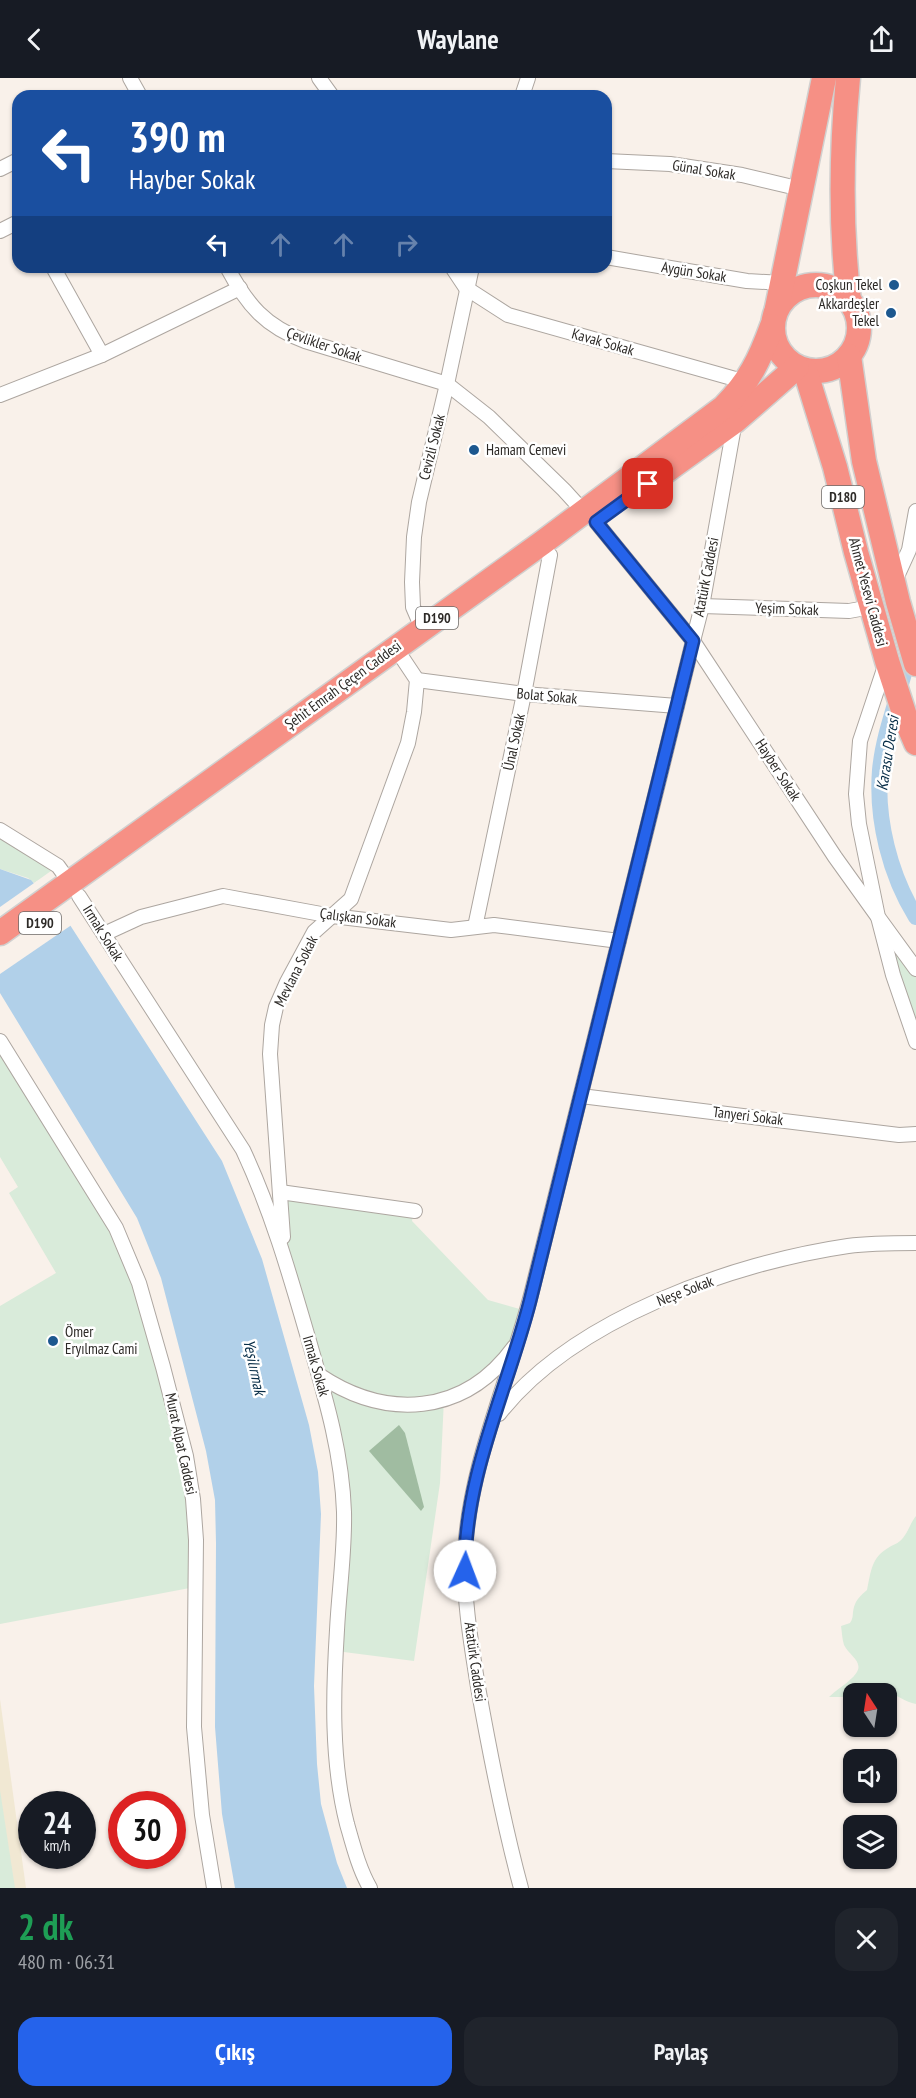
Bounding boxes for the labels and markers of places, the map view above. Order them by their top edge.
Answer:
place label: Coşkun Tekel [816,275,883,294]
marker: Coşkun Tekel [887,278,901,292]
place label: Akkardeşler Tekel [819,294,880,330]
marker: Akkardeşler Tekel [884,306,898,320]
place label: Hamam Cemevi [486,440,566,459]
marker: Hamam Cemevi [467,443,481,457]
pin [622,458,673,509]
place label: Ömer Eryılmaz Cami [65,1322,138,1358]
marker: Ömer Eryılmaz Cami [46,1334,60,1348]

